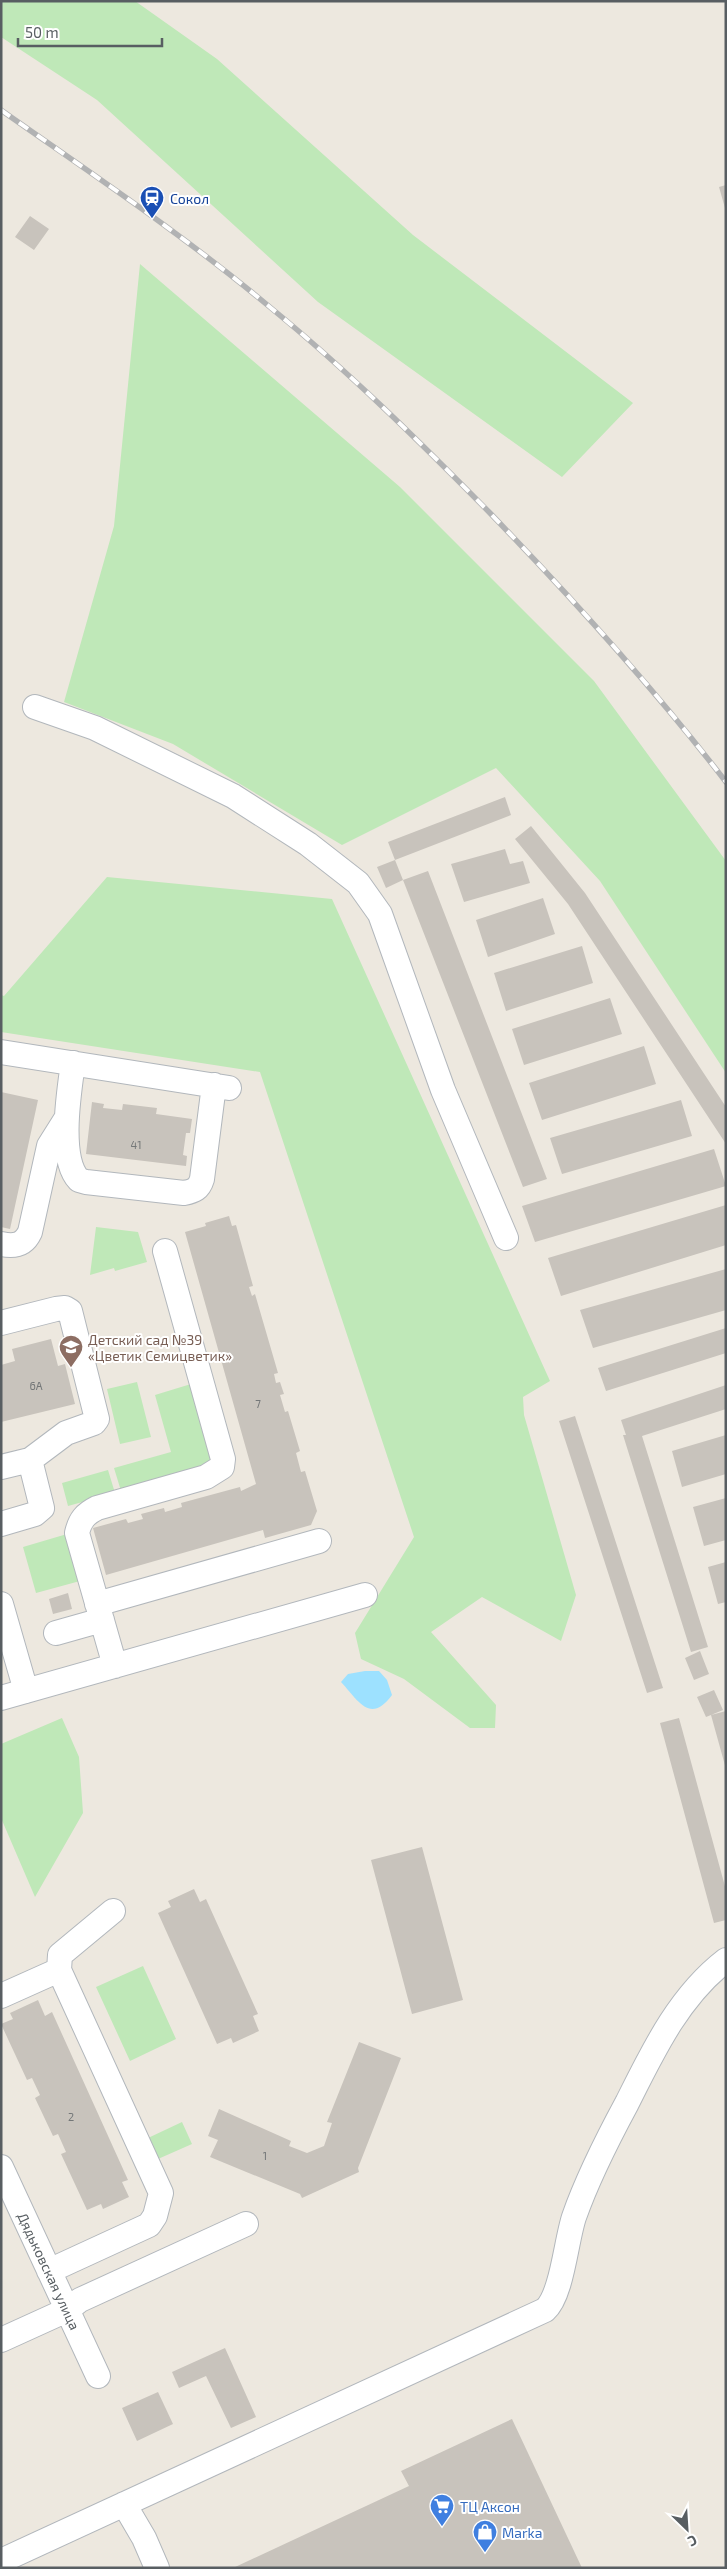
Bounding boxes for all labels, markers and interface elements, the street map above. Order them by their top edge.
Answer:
scale bar [18,15,161,47]
text: 50 m [25,23,59,41]
station icon: Сокол [139,185,165,219]
place label: Сокол [170,190,209,207]
house number: 41 [130,1138,142,1151]
place label: Детский сад №39 «Цветик Семицветик» [88,1331,232,1364]
school or university icon: Детский сад №39 «Цветик Семицветик» [58,1334,84,1368]
house number: 6А [29,1379,43,1392]
house number: 7 [255,1397,261,1410]
house number: 2 [68,2110,74,2123]
house number: 1 [263,2149,267,2162]
street label: Дядьковская улица [14,2209,84,2333]
supermarket icon: ТЦ Аксон [429,2493,455,2527]
place label: ТЦ Аксон [460,2498,520,2515]
north arrow [662,2504,712,2554]
shop icon: Marka [472,2519,498,2553]
place label: Marka [502,2524,542,2541]
text: С [685,2532,700,2551]

